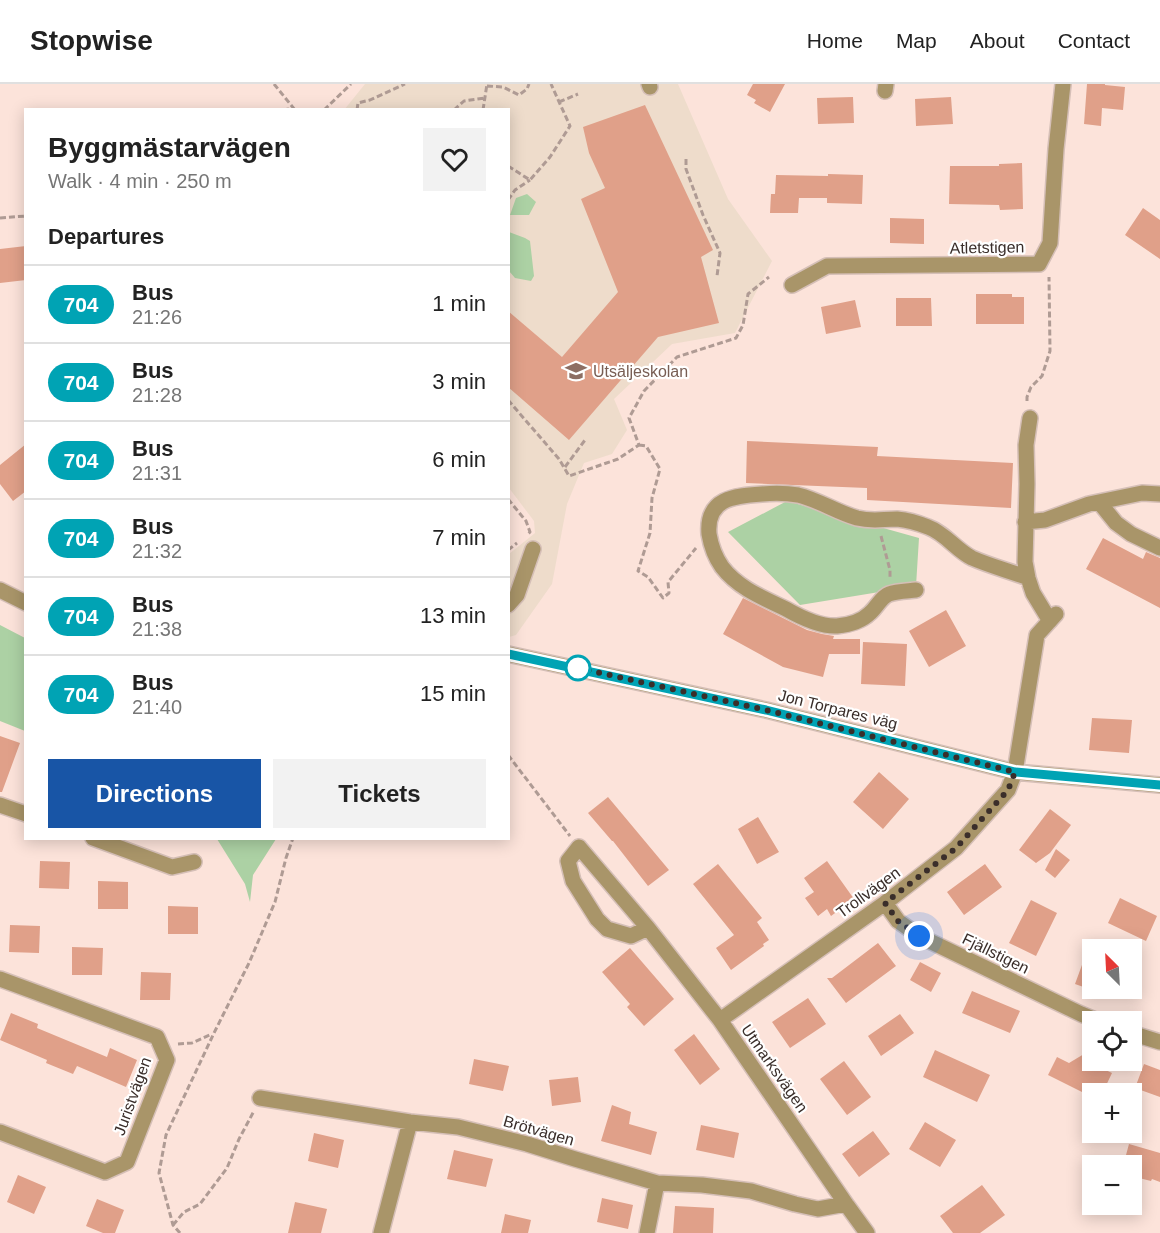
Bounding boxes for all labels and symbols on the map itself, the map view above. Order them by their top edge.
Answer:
street label: Atletstigen [950,238,1025,257]
school or university icon: Utsäljeskolan [564,359,588,383]
place label: Utsäljeskolan [593,363,688,380]
unlabelled marker [565,655,591,681]
street label: Jon Torpares väg [776,686,899,733]
street label: Trollvägen [833,864,903,921]
your location [904,921,934,951]
street label: Fjällstigen [960,930,1032,977]
north arrow [1082,939,1142,999]
street label: Utmarksvägen [738,1021,811,1115]
street label: Juristvägen [110,1055,154,1138]
street label: Brötvägen [501,1112,576,1149]

